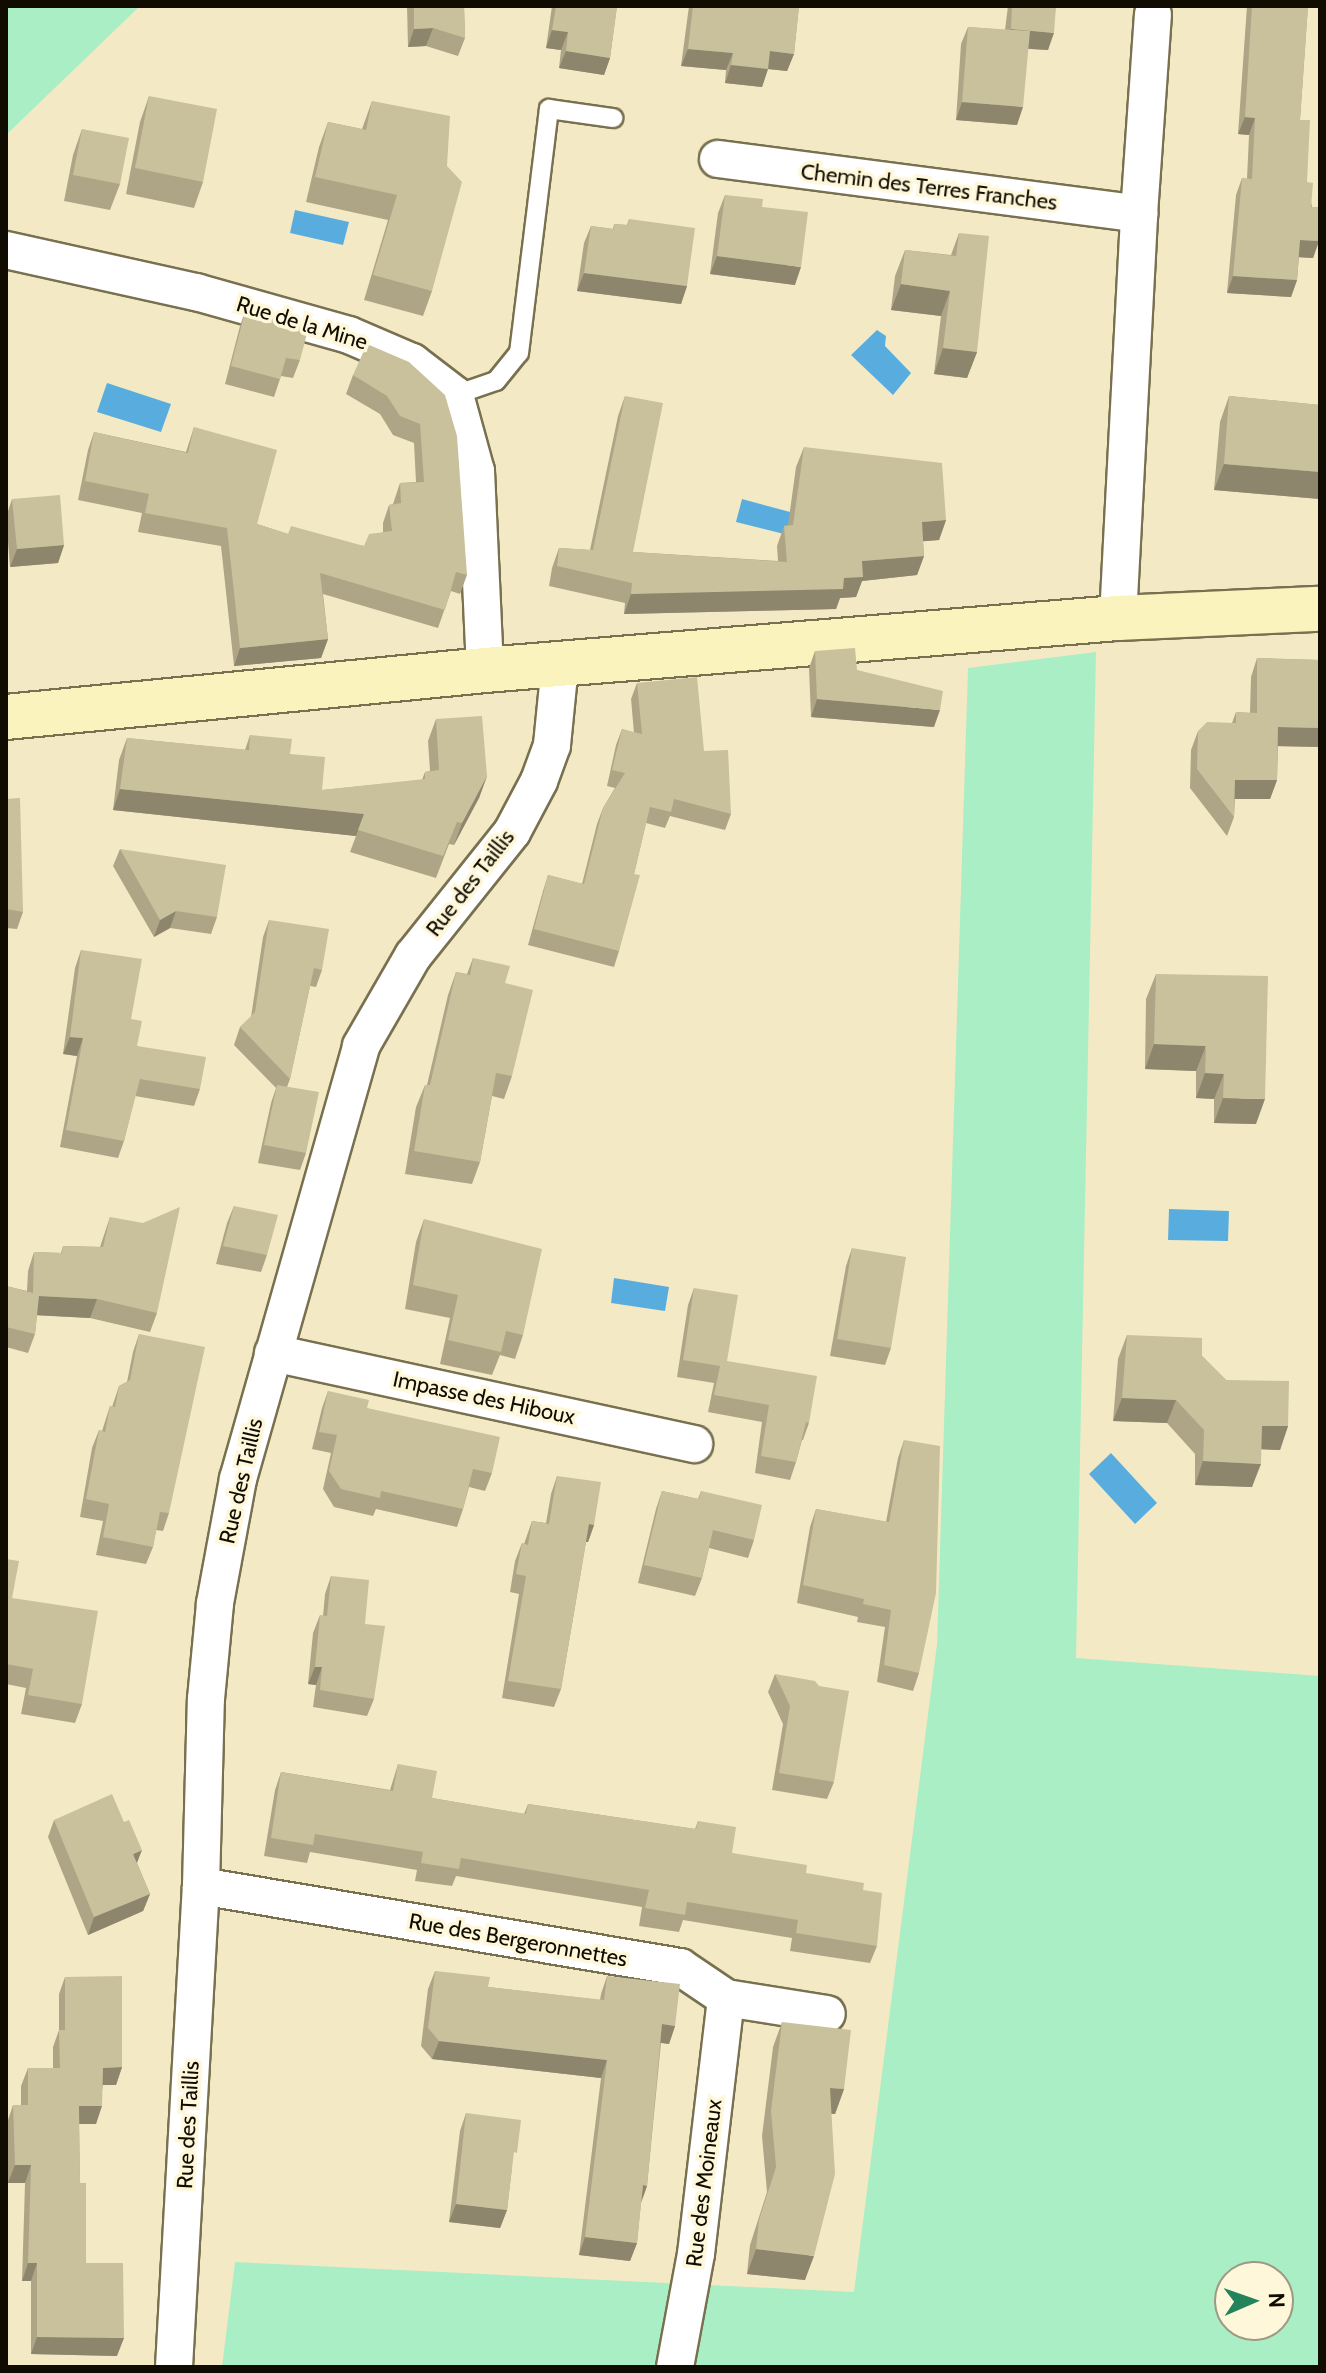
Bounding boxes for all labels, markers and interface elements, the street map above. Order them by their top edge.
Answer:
street label: Chemin des Terres Franches [799,158,1059,216]
street label: Rue de la Mine [233,291,371,355]
street label: Rue des Taillis [420,824,520,942]
street label: Impasse des Hiboux [390,1366,578,1430]
street label: Rue des Taillis [214,1416,268,1546]
street label: Rue des Bergeronnettes [407,1908,629,1972]
street label: Rue des Taillis [171,2060,205,2190]
street label: Rue des Moineaux [681,2098,727,2268]
north arrow [1214,2261,1294,2341]
text: N [1263,2292,1290,2308]

